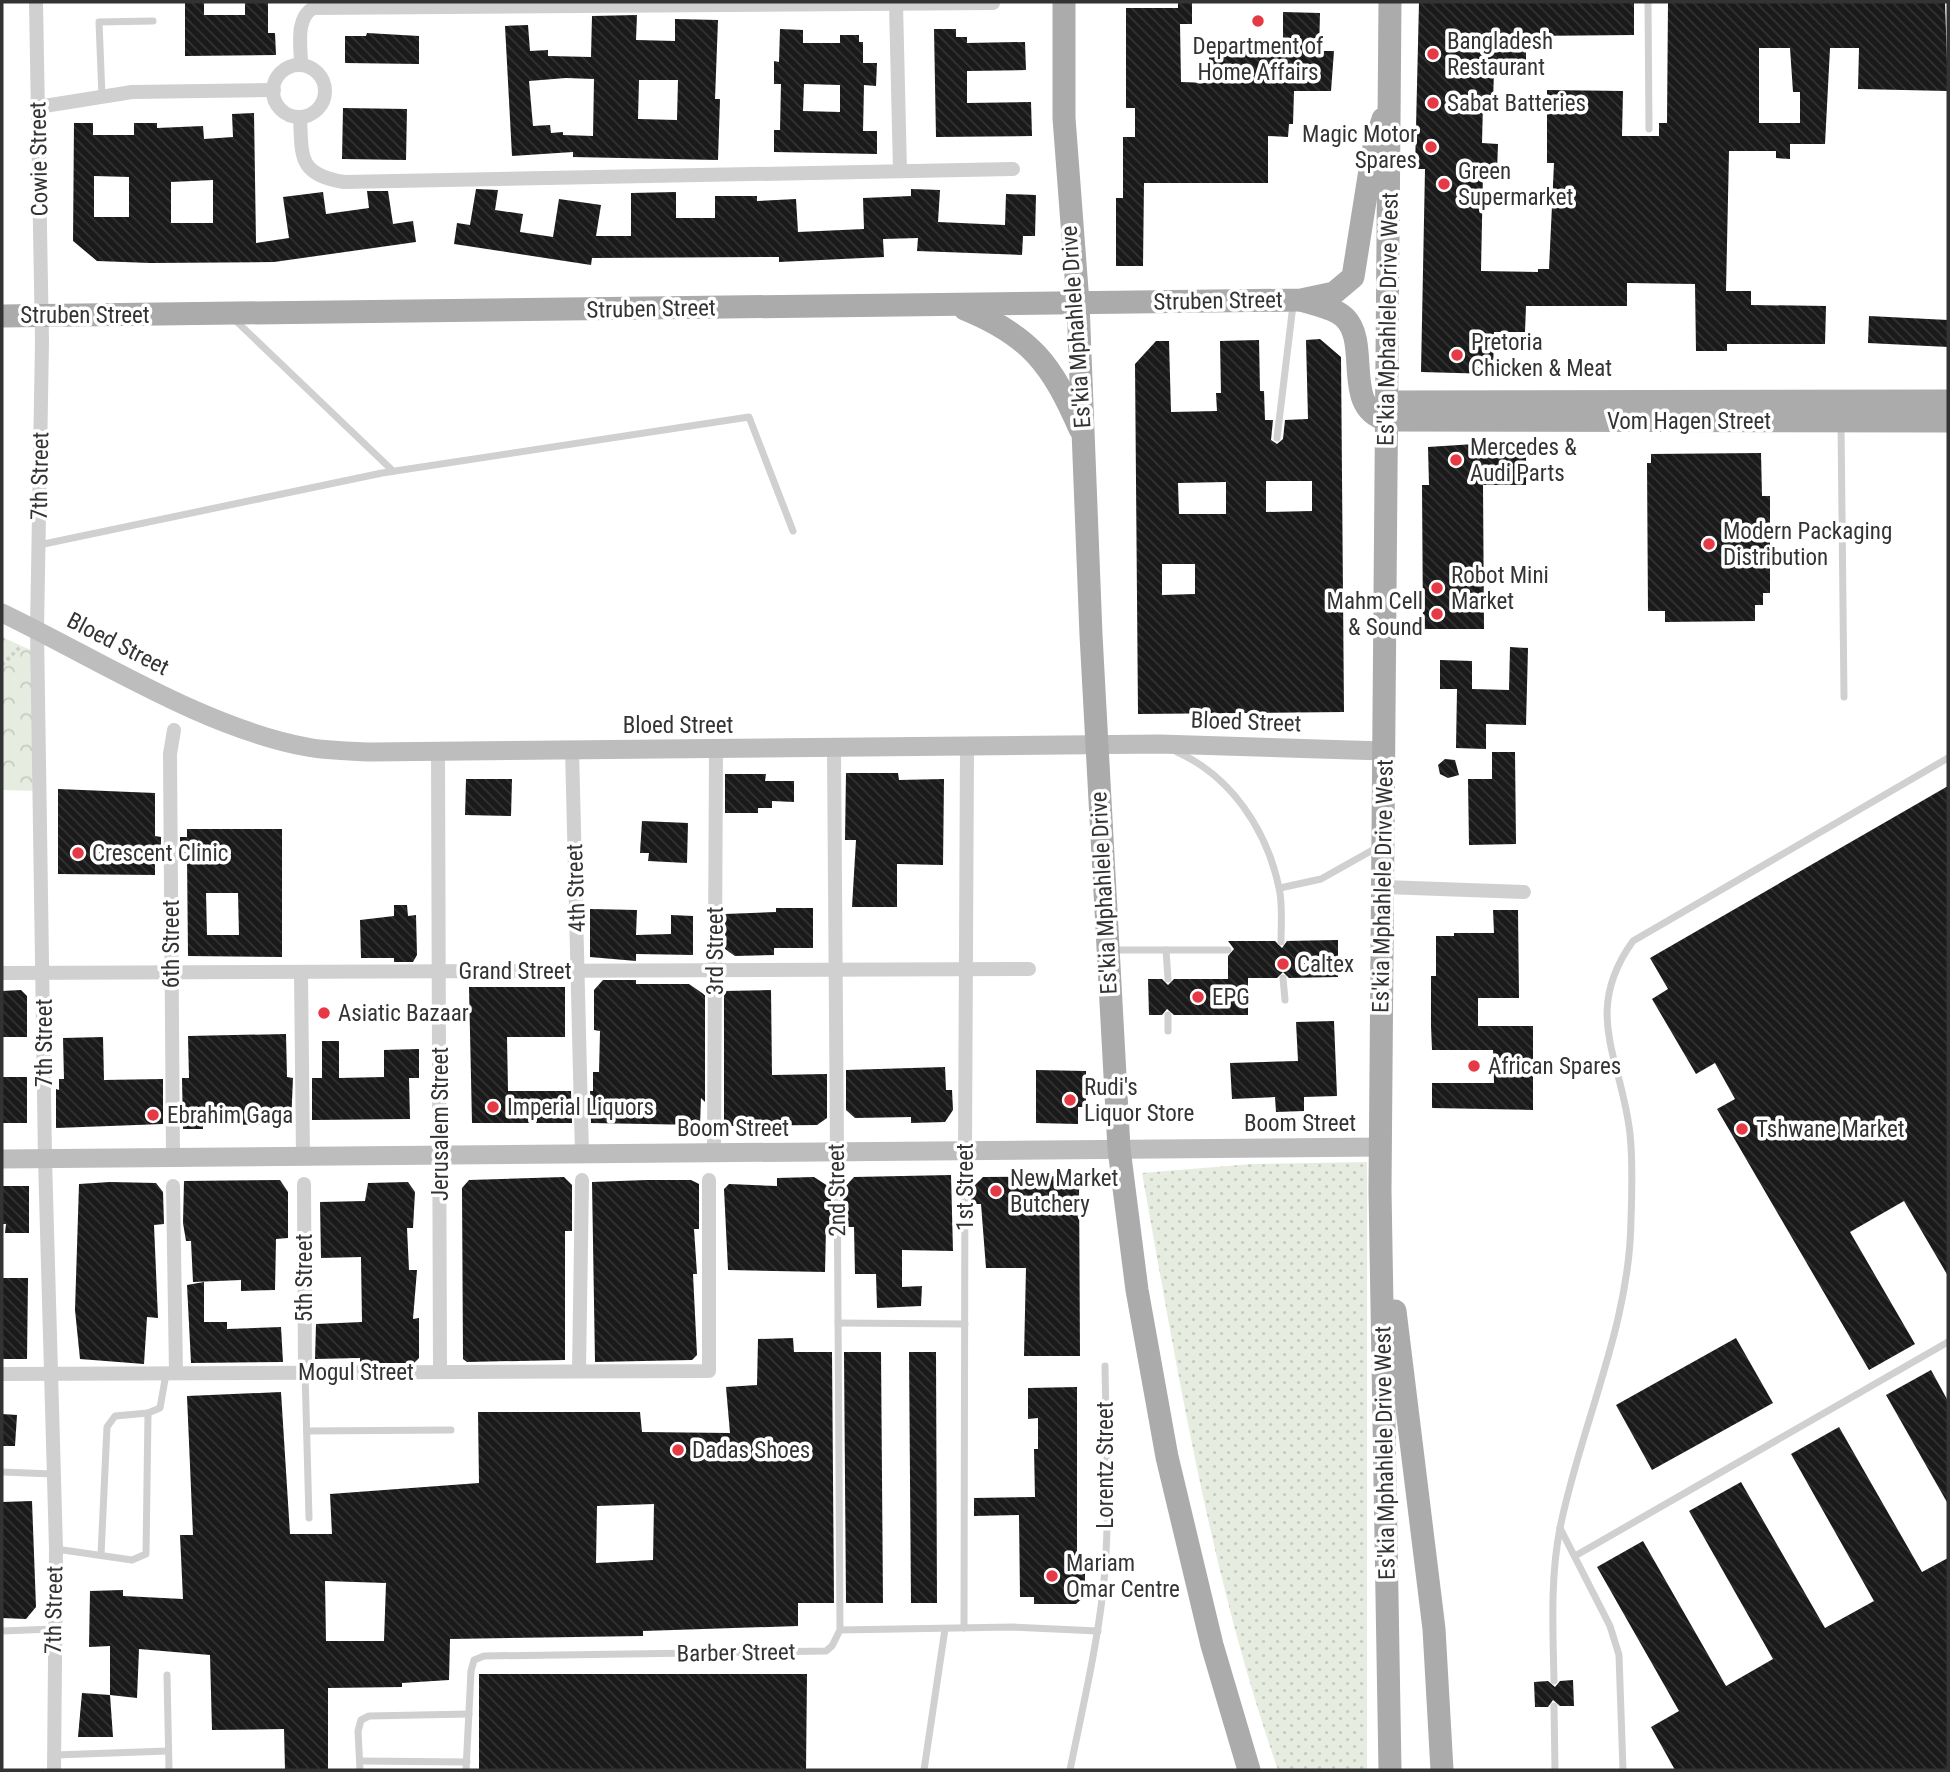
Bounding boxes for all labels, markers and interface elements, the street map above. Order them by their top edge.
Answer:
marker: Department of Home Affairs [1250,13,1266,29]
place label: Bangladesh Restaurant [1447,28,1553,81]
place label: Department of Home Affairs [1193,33,1324,86]
marker: Bangladesh Restaurant [1425,46,1441,62]
place label: Sabat Batteries [1447,90,1586,117]
marker: Sabat Batteries [1425,95,1441,111]
street label: Cowie Street [25,101,53,217]
place label: Magic Motor Spares [1302,121,1417,174]
marker: Magic Motor Spares [1423,139,1439,155]
place label: Green Supermarket [1458,158,1573,211]
marker: Green Supermarket [1436,176,1452,192]
street label: Es'kia Mphahlele Drive West [1372,192,1404,446]
street label: Es'kia Mphahlele Drive [1055,225,1097,429]
street label: Struben Street [1153,286,1283,316]
street label: Struben Street [586,294,716,324]
street label: Struben Street [20,302,150,329]
place label: Pretoria Chicken & Meat [1471,329,1612,382]
marker: Pretoria Chicken & Meat [1449,347,1465,363]
street label: Vom Hagen Street [1607,408,1771,435]
street label: 7th Street [26,432,54,520]
place label: Mercedes & Audi Parts [1470,434,1577,487]
marker: Mercedes & Audi Parts [1448,452,1464,468]
place label: Modern Packaging Distribution [1723,518,1892,571]
marker: Modern Packaging Distribution [1701,536,1717,552]
place label: Robot Mini Market [1451,562,1549,615]
marker: Robot Mini Market [1429,580,1445,596]
place label: Mahm Cell & Sound [1327,588,1423,641]
marker: Mahm Cell & Sound [1429,606,1445,622]
street label: Bloed Street [63,607,173,681]
street label: Bloed Street [1190,707,1302,737]
street label: Bloed Street [623,712,733,739]
street label: Es'kia Mphahlele Drive West [1367,759,1399,1013]
street label: Es'kia Mphahlele Drive [1085,791,1123,995]
place label: Crescent Clinic [92,840,228,867]
street label: 4th Street [561,843,591,933]
marker: Crescent Clinic [70,845,86,861]
street label: 6th Street [158,900,185,988]
street label: 3rd Street [702,907,729,995]
place label: Caltex [1297,951,1354,978]
marker: Caltex [1275,956,1291,972]
street label: Grand Street [459,958,571,985]
place label: EPG [1212,984,1250,1011]
marker: EPG [1190,989,1206,1005]
street label: 7th Street [31,999,58,1087]
place label: Asiatic Bazaar [338,1000,469,1027]
marker: Asiatic Bazaar [316,1005,332,1021]
street label: Jerusalem Street [427,1047,454,1201]
place label: African Spares [1488,1053,1621,1080]
marker: African Spares [1466,1058,1482,1074]
place label: Rudi's Liquor Store [1084,1074,1194,1127]
marker: Rudi's Liquor Store [1062,1092,1078,1108]
place label: Imperial Liquors [507,1094,654,1121]
marker: Imperial Liquors [485,1099,501,1115]
place label: Ebrahim Gaga [167,1102,293,1129]
marker: Ebrahim Gaga [145,1107,161,1123]
street label: Boom Street [1244,1110,1356,1137]
street label: Boom Street [677,1115,789,1142]
place label: Tshwane Market [1756,1116,1905,1143]
marker: Tshwane Market [1734,1121,1750,1137]
street label: 2nd Street [823,1143,851,1237]
street label: 1st Street [952,1143,979,1231]
place label: New Market Butchery [1010,1165,1118,1218]
marker: New Market Butchery [988,1183,1004,1199]
street label: 5th Street [291,1234,318,1322]
street label: Es'kia Mphahlele Drive West [1369,1326,1401,1580]
street label: Mogul Street [298,1359,414,1386]
street label: Lorentz Street [1092,1401,1119,1529]
place label: Dadas Shoes [692,1437,810,1464]
marker: Dadas Shoes [670,1442,686,1458]
place label: Mariam Omar Centre [1066,1550,1180,1603]
street label: 7th Street [40,1566,68,1654]
marker: Mariam Omar Centre [1044,1568,1060,1584]
street label: Barber Street [676,1638,796,1668]

